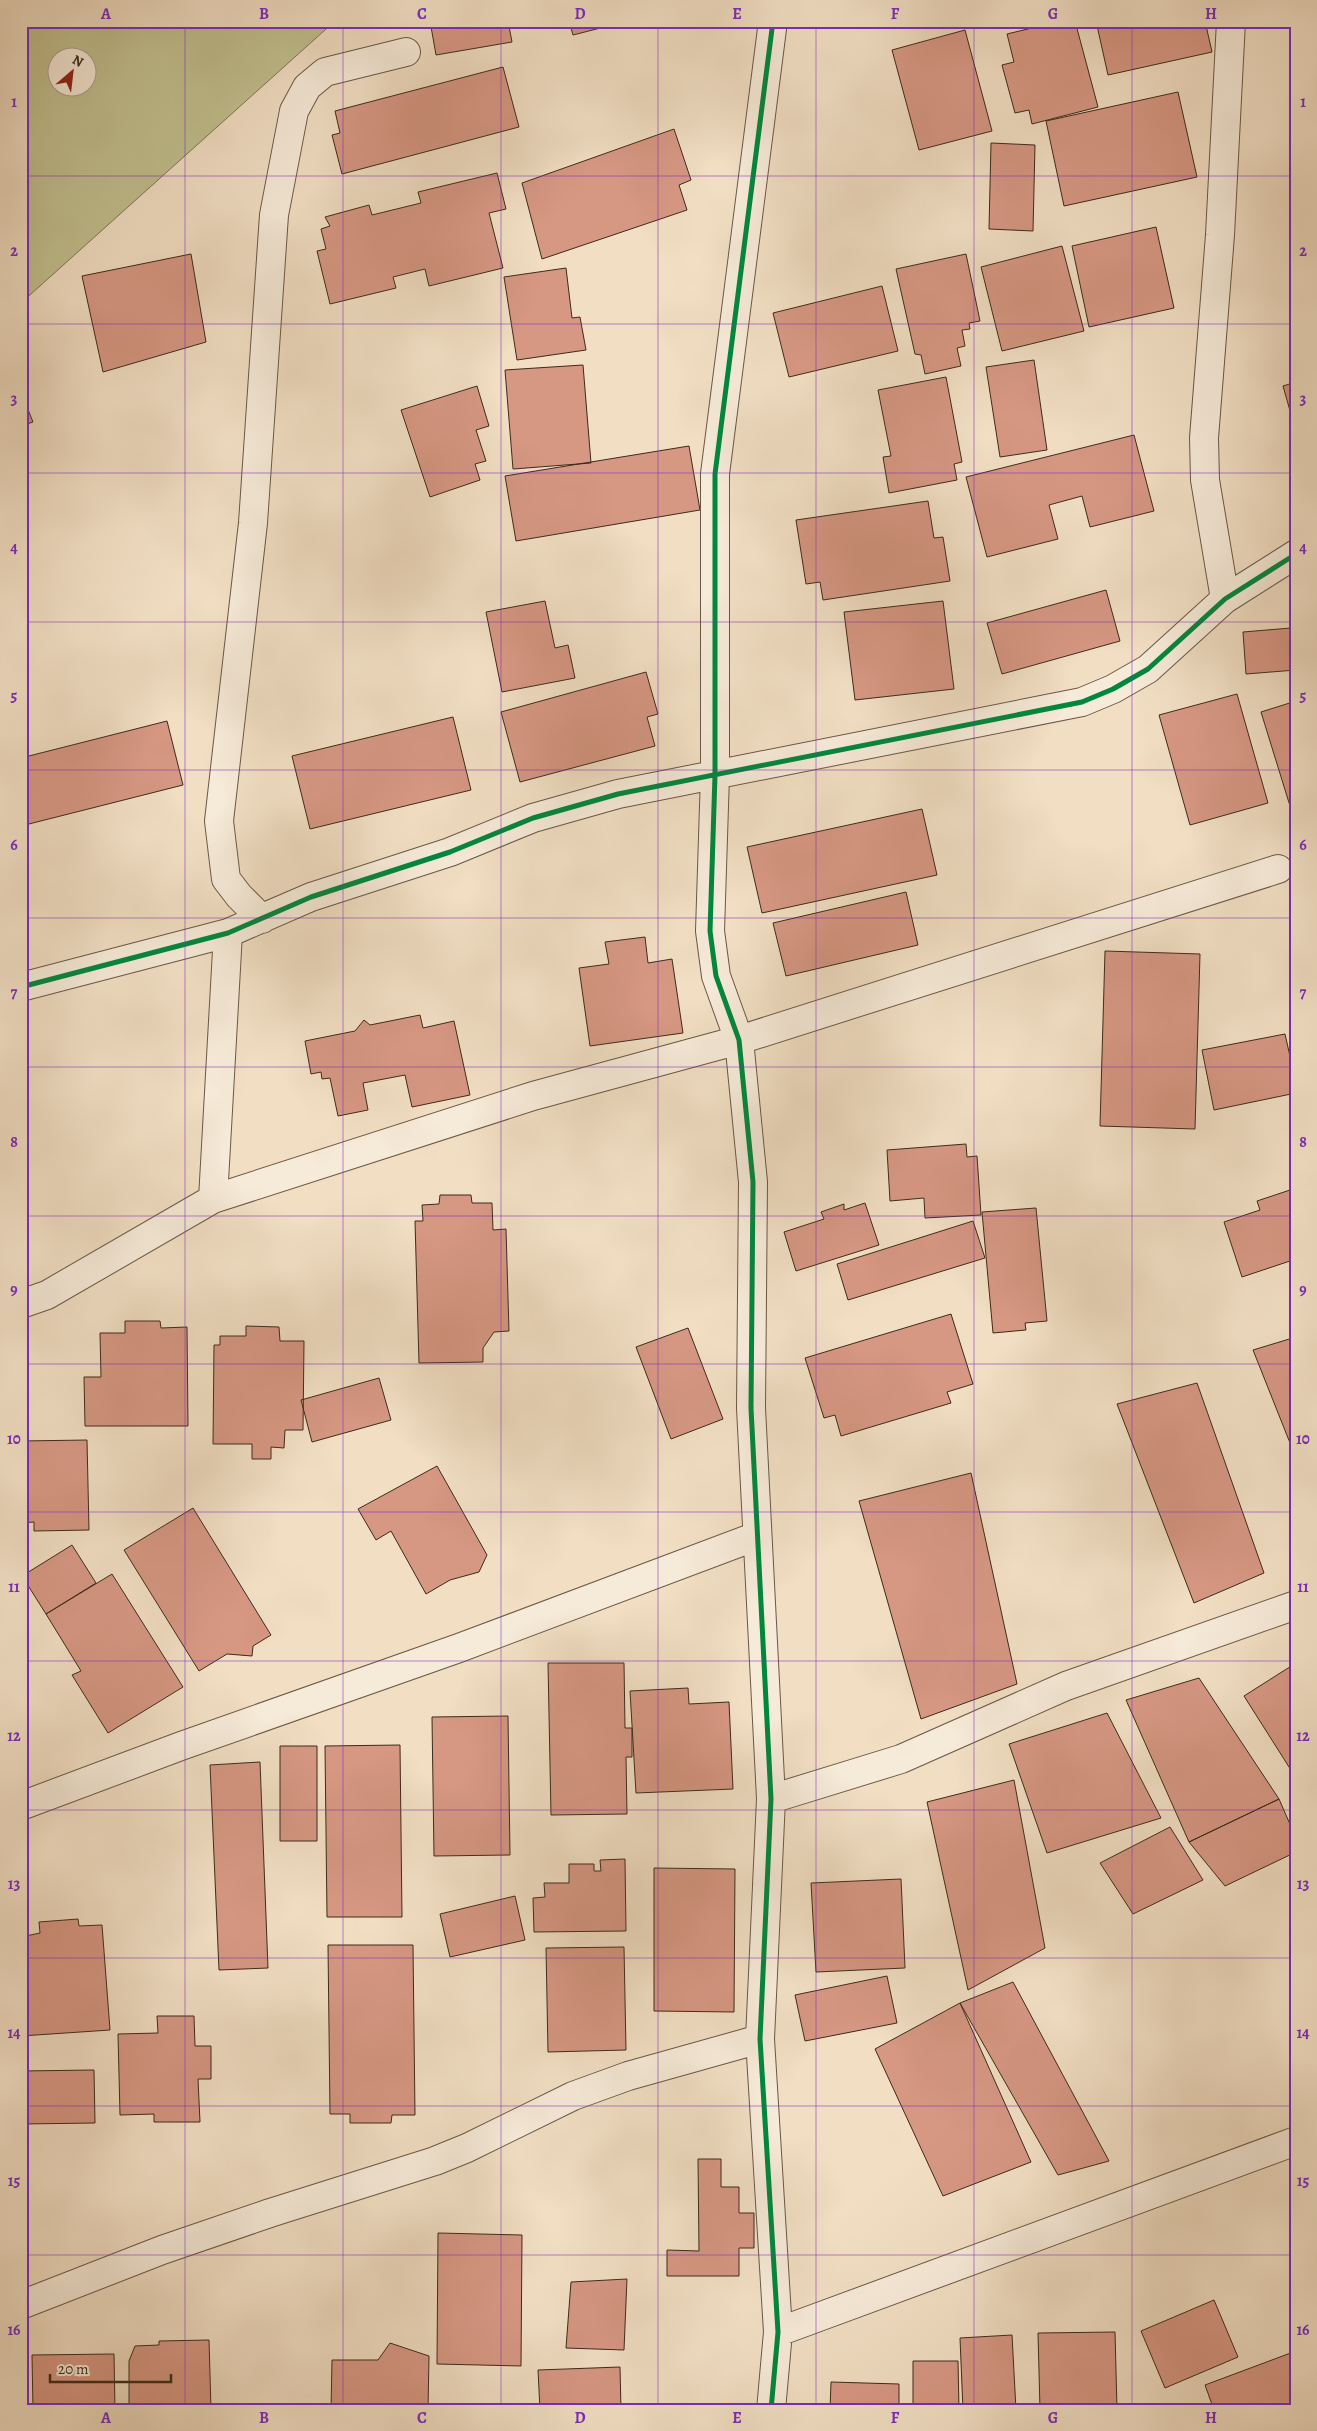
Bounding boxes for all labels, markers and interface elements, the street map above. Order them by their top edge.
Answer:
text: A [100,3,112,25]
text: B [259,3,269,25]
text: C [417,3,427,25]
text: D [574,3,586,25]
text: E [732,3,742,25]
text: F [891,3,900,25]
text: G [1048,3,1058,25]
text: H [1205,3,1217,25]
north arrow [48,48,98,98]
text: N [69,50,87,72]
text: 1 [11,91,17,113]
text: 1 [1300,91,1306,113]
text: 2 [10,240,18,262]
text: 2 [1299,240,1307,262]
text: 3 [11,388,18,410]
text: 3 [1300,388,1307,410]
text: 4 [10,537,18,559]
text: 4 [1299,537,1307,559]
text: 5 [11,685,18,707]
text: 5 [1300,685,1307,707]
text: 6 [10,834,18,856]
text: 6 [1299,834,1307,856]
text: 7 [11,982,18,1004]
text: 7 [1300,982,1307,1004]
text: 8 [10,1131,18,1153]
text: 8 [1299,1131,1307,1153]
text: 9 [10,1279,18,1301]
text: 9 [1299,1279,1307,1301]
text: 10 [7,1428,21,1450]
text: 10 [1296,1428,1310,1450]
text: 11 [8,1576,20,1598]
text: 11 [1297,1576,1309,1598]
text: 12 [7,1725,21,1747]
text: 12 [1296,1725,1310,1747]
text: 13 [8,1873,20,1895]
text: 13 [1297,1873,1309,1895]
text: 14 [7,2022,21,2044]
text: 14 [1296,2022,1310,2044]
text: 15 [8,2170,20,2192]
text: 15 [1297,2170,1309,2192]
text: 16 [7,2319,21,2341]
text: 16 [1296,2319,1310,2341]
scale bar [50,2351,171,2383]
text: 20 m [58,2359,89,2379]
text: A [100,2407,112,2429]
text: B [259,2407,269,2429]
text: C [417,2407,427,2429]
text: D [574,2407,586,2429]
text: E [732,2407,742,2429]
text: F [891,2407,900,2429]
text: G [1048,2407,1058,2429]
text: H [1205,2407,1217,2429]

